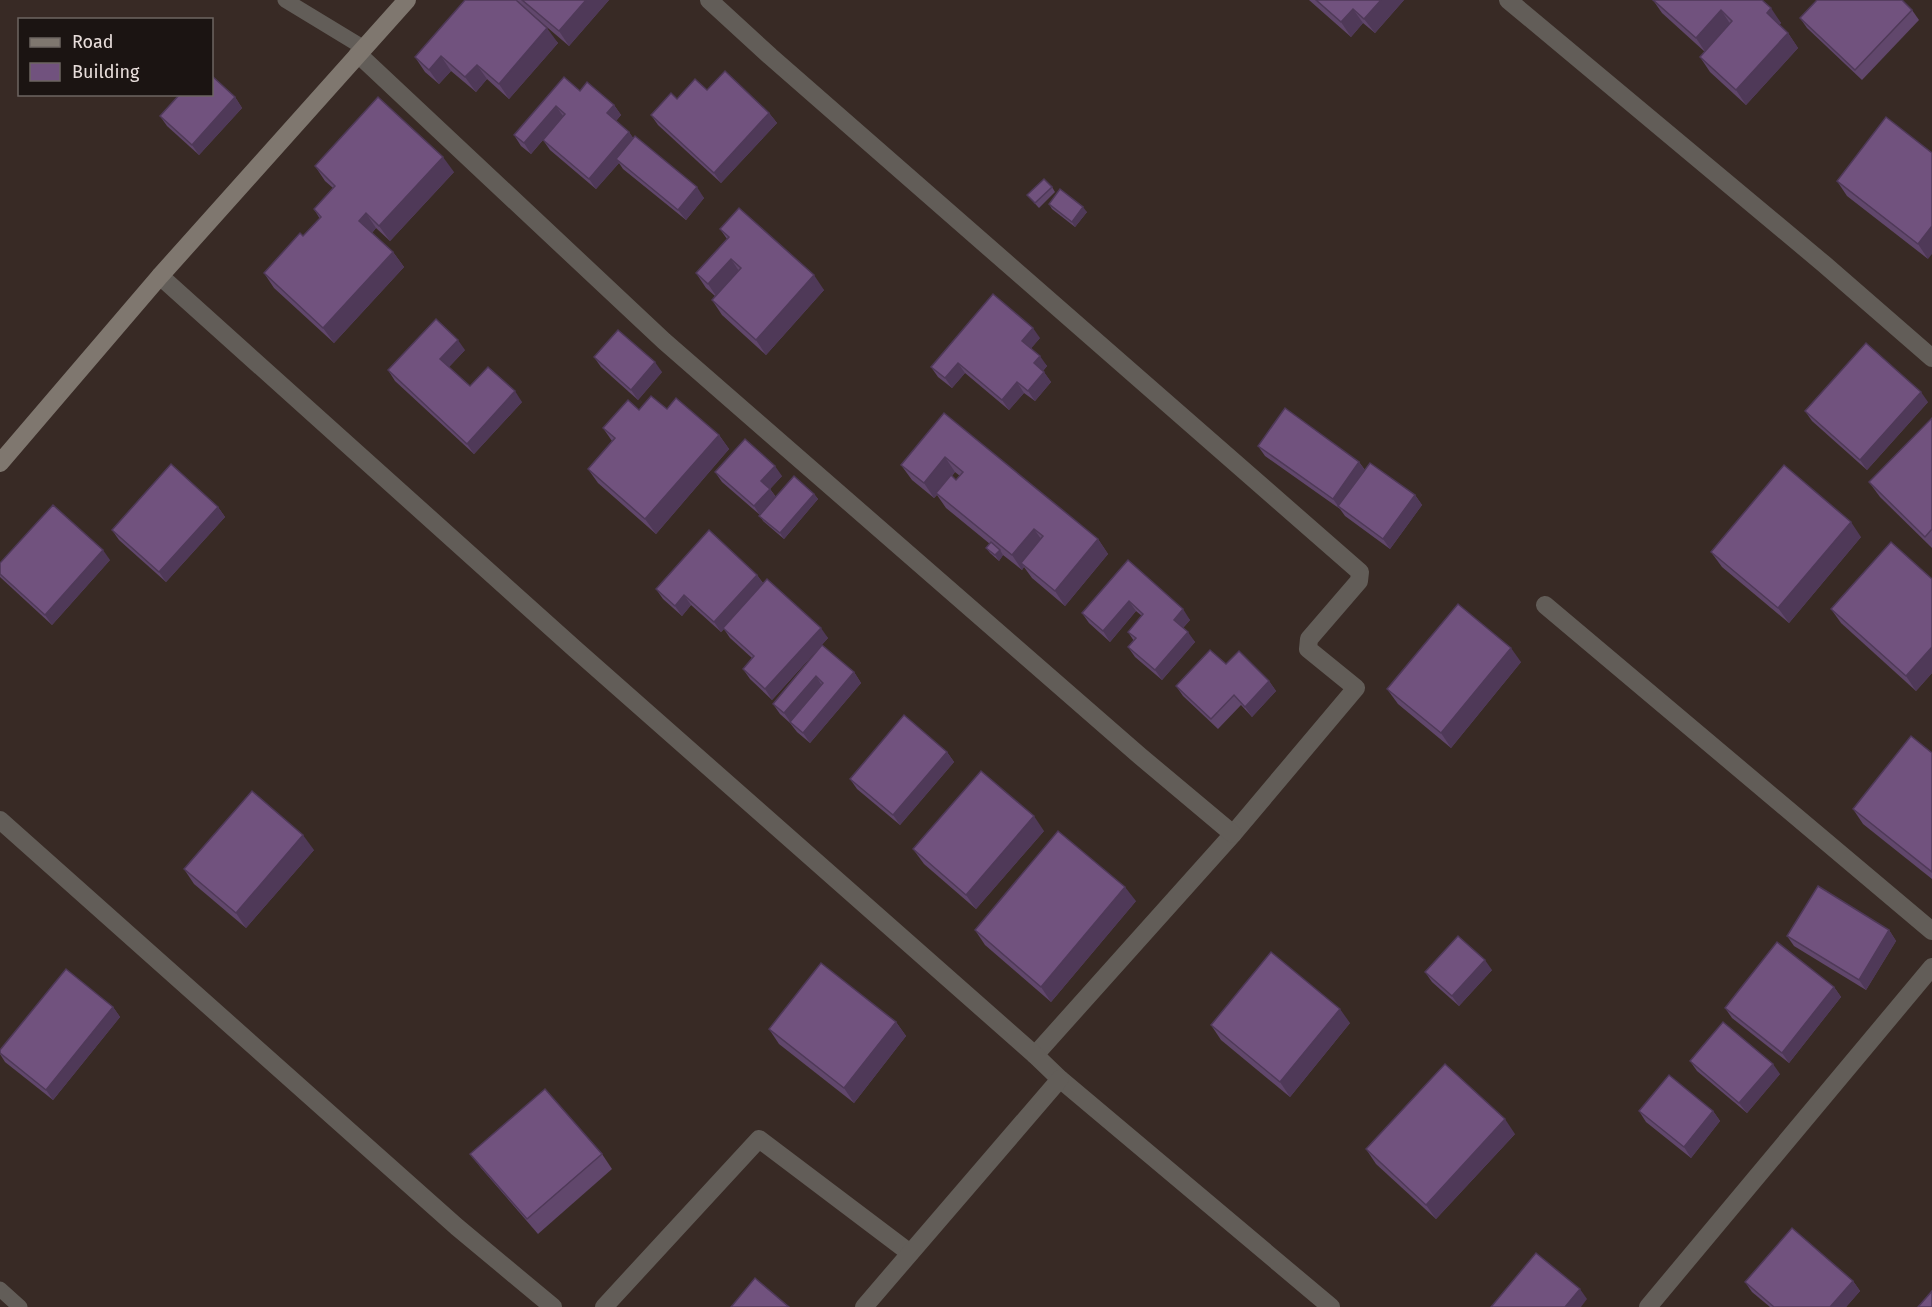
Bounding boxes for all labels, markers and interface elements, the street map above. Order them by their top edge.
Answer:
legend [18,18,213,96]
text: Road [72,31,114,53]
text: Building [72,61,140,83]

